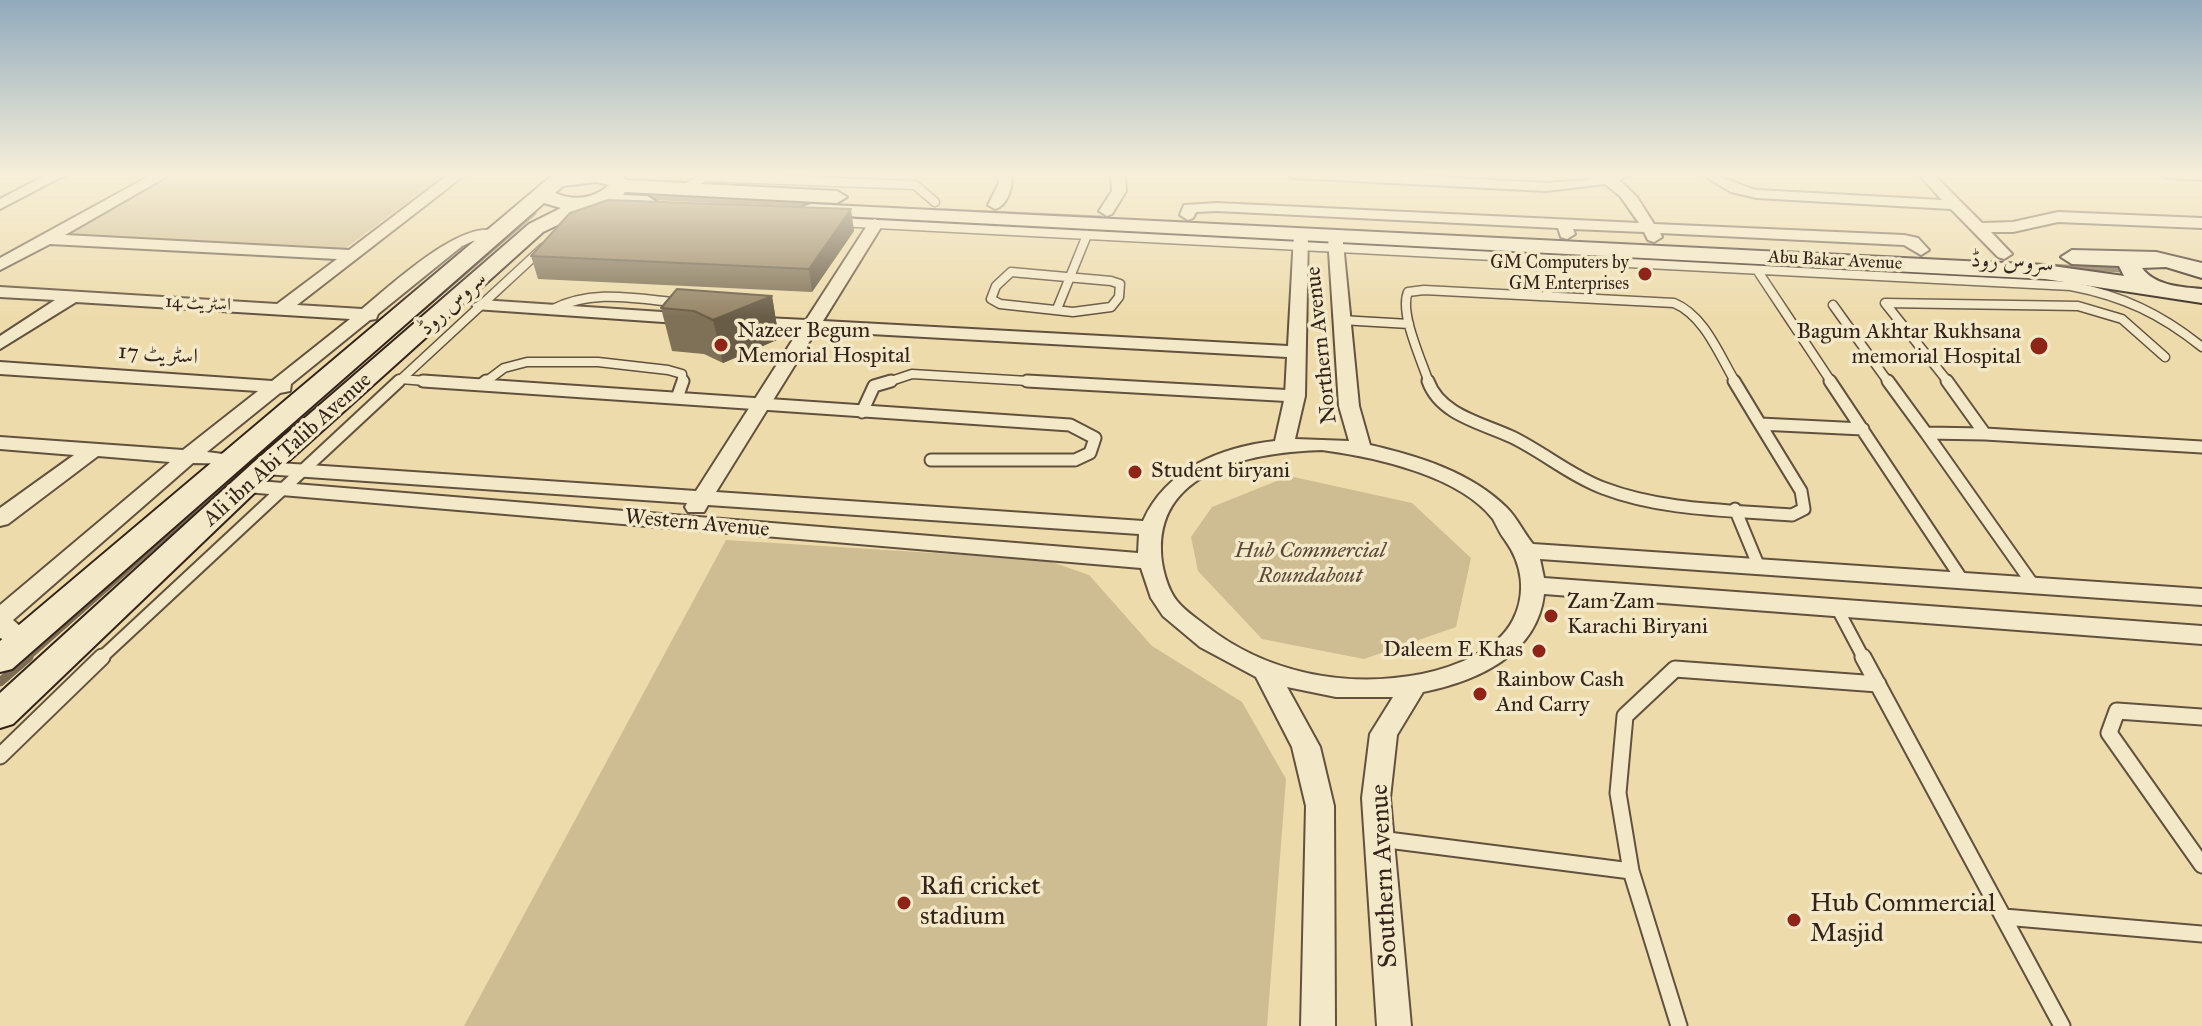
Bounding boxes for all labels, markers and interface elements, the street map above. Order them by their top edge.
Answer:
street label: Abu Bakar Avenue [1767,247,1903,275]
street label: سروس روڈ [1970,248,2054,278]
place label: GM Computers by GM Enterprises [1490,253,1629,296]
street label: Northern Avenue [1301,265,1343,425]
marker: GM Computers by GM Enterprises [1636,265,1654,283]
street label: سروس روڈ [414,266,492,342]
street label: اسٹریٹ 14 [165,291,231,317]
place label: Nazeer Begum Memorial Hospital [737,319,911,370]
place label: Bagum Akhtar Rukhsana memorial Hospital [1797,320,2021,372]
marker: Bagum Akhtar Rukhsana memorial Hospital [2028,335,2050,357]
marker: Nazeer Begum Memorial Hospital [712,336,730,354]
street label: اسٹریٹ 17 [117,339,199,371]
street label: Ali ibn Abi Talib Avenue [198,367,378,533]
place label: Student biryani [1151,459,1290,485]
marker: Student biryani [1126,463,1144,481]
street label: Western Avenue [624,505,770,543]
park label: Hub Commercial Roundabout [1234,539,1386,590]
place label: Zam Zam Karachi Biryani [1567,590,1708,642]
marker: Zam Zam Karachi Biryani [1542,607,1560,625]
place label: Daleem E Khas [1383,638,1523,664]
marker: Daleem E Khas [1530,642,1548,660]
place label: Rainbow Cash And Carry [1496,668,1624,720]
marker: Rainbow Cash And Carry [1471,685,1489,703]
street label: Southern Avenue [1365,783,1405,969]
place label: Rafi cricket stadium [920,872,1041,934]
place label: Hub Commercial Masjid [1810,889,1995,950]
marker: Rafi cricket stadium [895,894,913,912]
marker: Hub Commercial Masjid [1785,911,1803,929]

